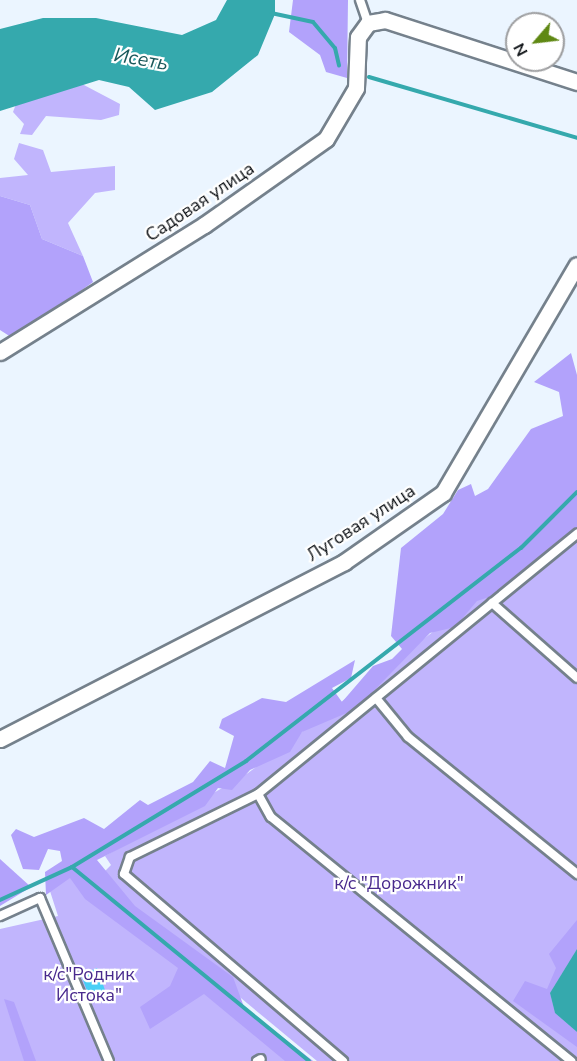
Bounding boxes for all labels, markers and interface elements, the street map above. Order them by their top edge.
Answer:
north arrow [505,12,565,72]
text: N [508,39,533,60]
water label: Исеть [112,42,170,76]
street label: Садовая улица [142,158,258,246]
street label: Луговая улица [303,480,419,566]
park label: к/с "Дорожник" [334,872,464,894]
park label: к/с"Родник Истока" [43,964,135,1006]

